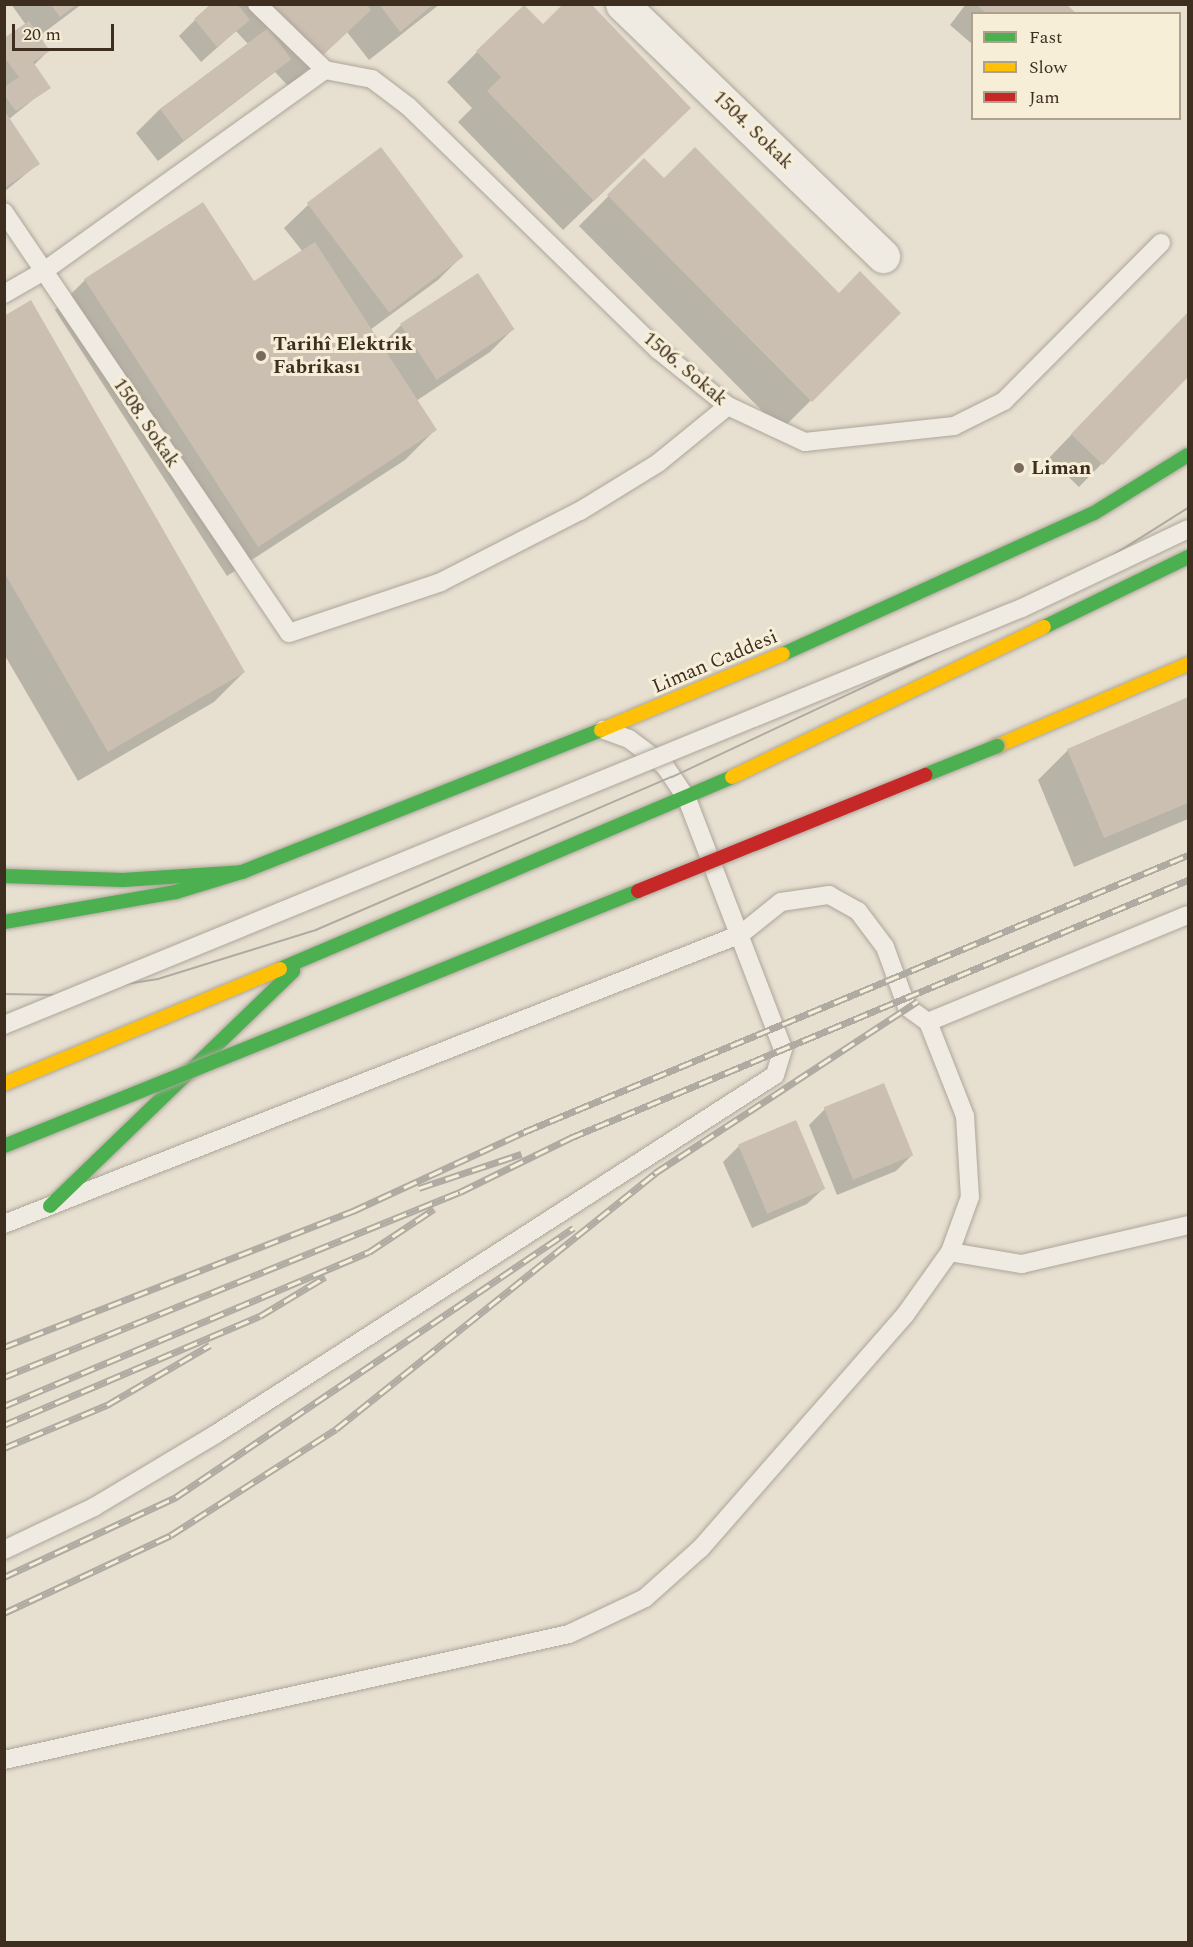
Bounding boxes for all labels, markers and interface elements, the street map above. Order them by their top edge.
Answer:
scale bar [15,12,117,50]
legend [971,12,1181,120]
text: 20 m [23,21,61,48]
text: Fast [1029,24,1062,51]
text: Slow [1029,54,1067,81]
text: Jam [1029,84,1060,111]
street label: 1504. Sokak [707,85,799,175]
street label: 1506. Sokak [638,327,732,411]
place label: Tarihî Elektrik Fabrikası [273,332,413,379]
marker: Tarihî Elektrik Fabrikası [254,349,268,363]
street label: 1508. Sokak [107,373,185,473]
place label: Liman [1031,456,1091,480]
marker: Liman [1012,461,1026,475]
street label: Liman Caddesi [649,625,781,699]

